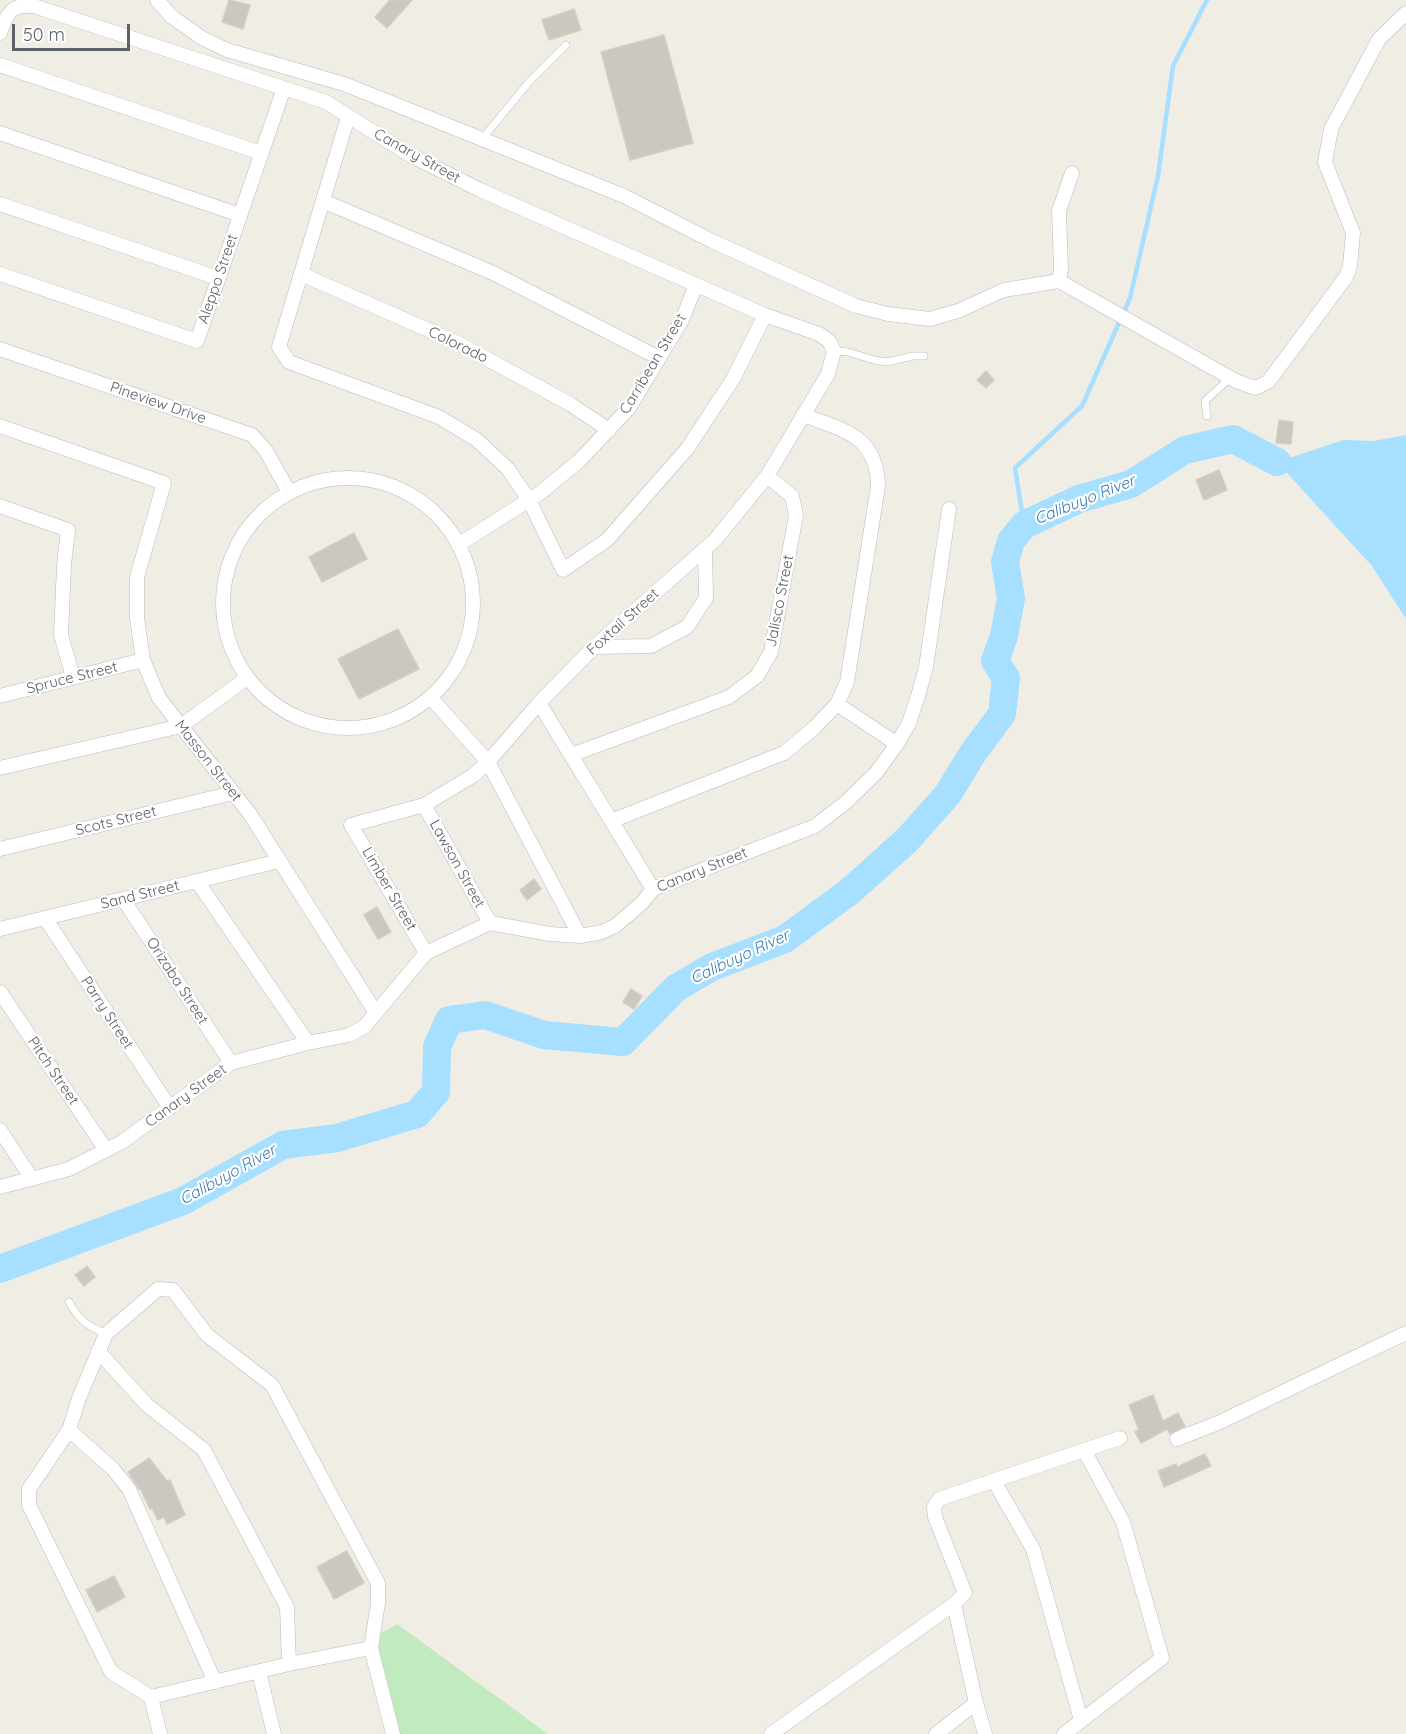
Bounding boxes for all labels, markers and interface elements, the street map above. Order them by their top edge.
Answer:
scale bar [15,12,134,50]
text: 50 m [23,23,65,46]
street label: Canary Street [371,125,463,187]
street label: Aleppo Street [194,232,242,326]
street label: Carribean Street [616,310,690,418]
street label: Colorado [425,323,491,367]
street label: Pineview Drive [108,378,208,428]
water label: Calibuyo River [1032,471,1138,529]
street label: Jalisco Street [762,553,798,649]
street label: Foxtail Street [583,585,663,659]
street label: Spruce Street [25,658,119,698]
street label: Masson Street [171,717,245,805]
street label: Scots Street [74,802,158,840]
street label: Lawson Street [425,817,489,911]
street label: Limber Street [358,844,420,934]
street label: Canary Street [654,844,750,896]
street label: Sand Street [99,877,181,913]
water label: Calibuyo River [688,926,792,988]
street label: Orizaba Street [142,934,212,1028]
street label: Parry Street [77,973,137,1053]
street label: Pitch Street [24,1033,82,1109]
street label: Canary Street [142,1060,230,1132]
water label: Calibuyo River [177,1141,279,1209]

